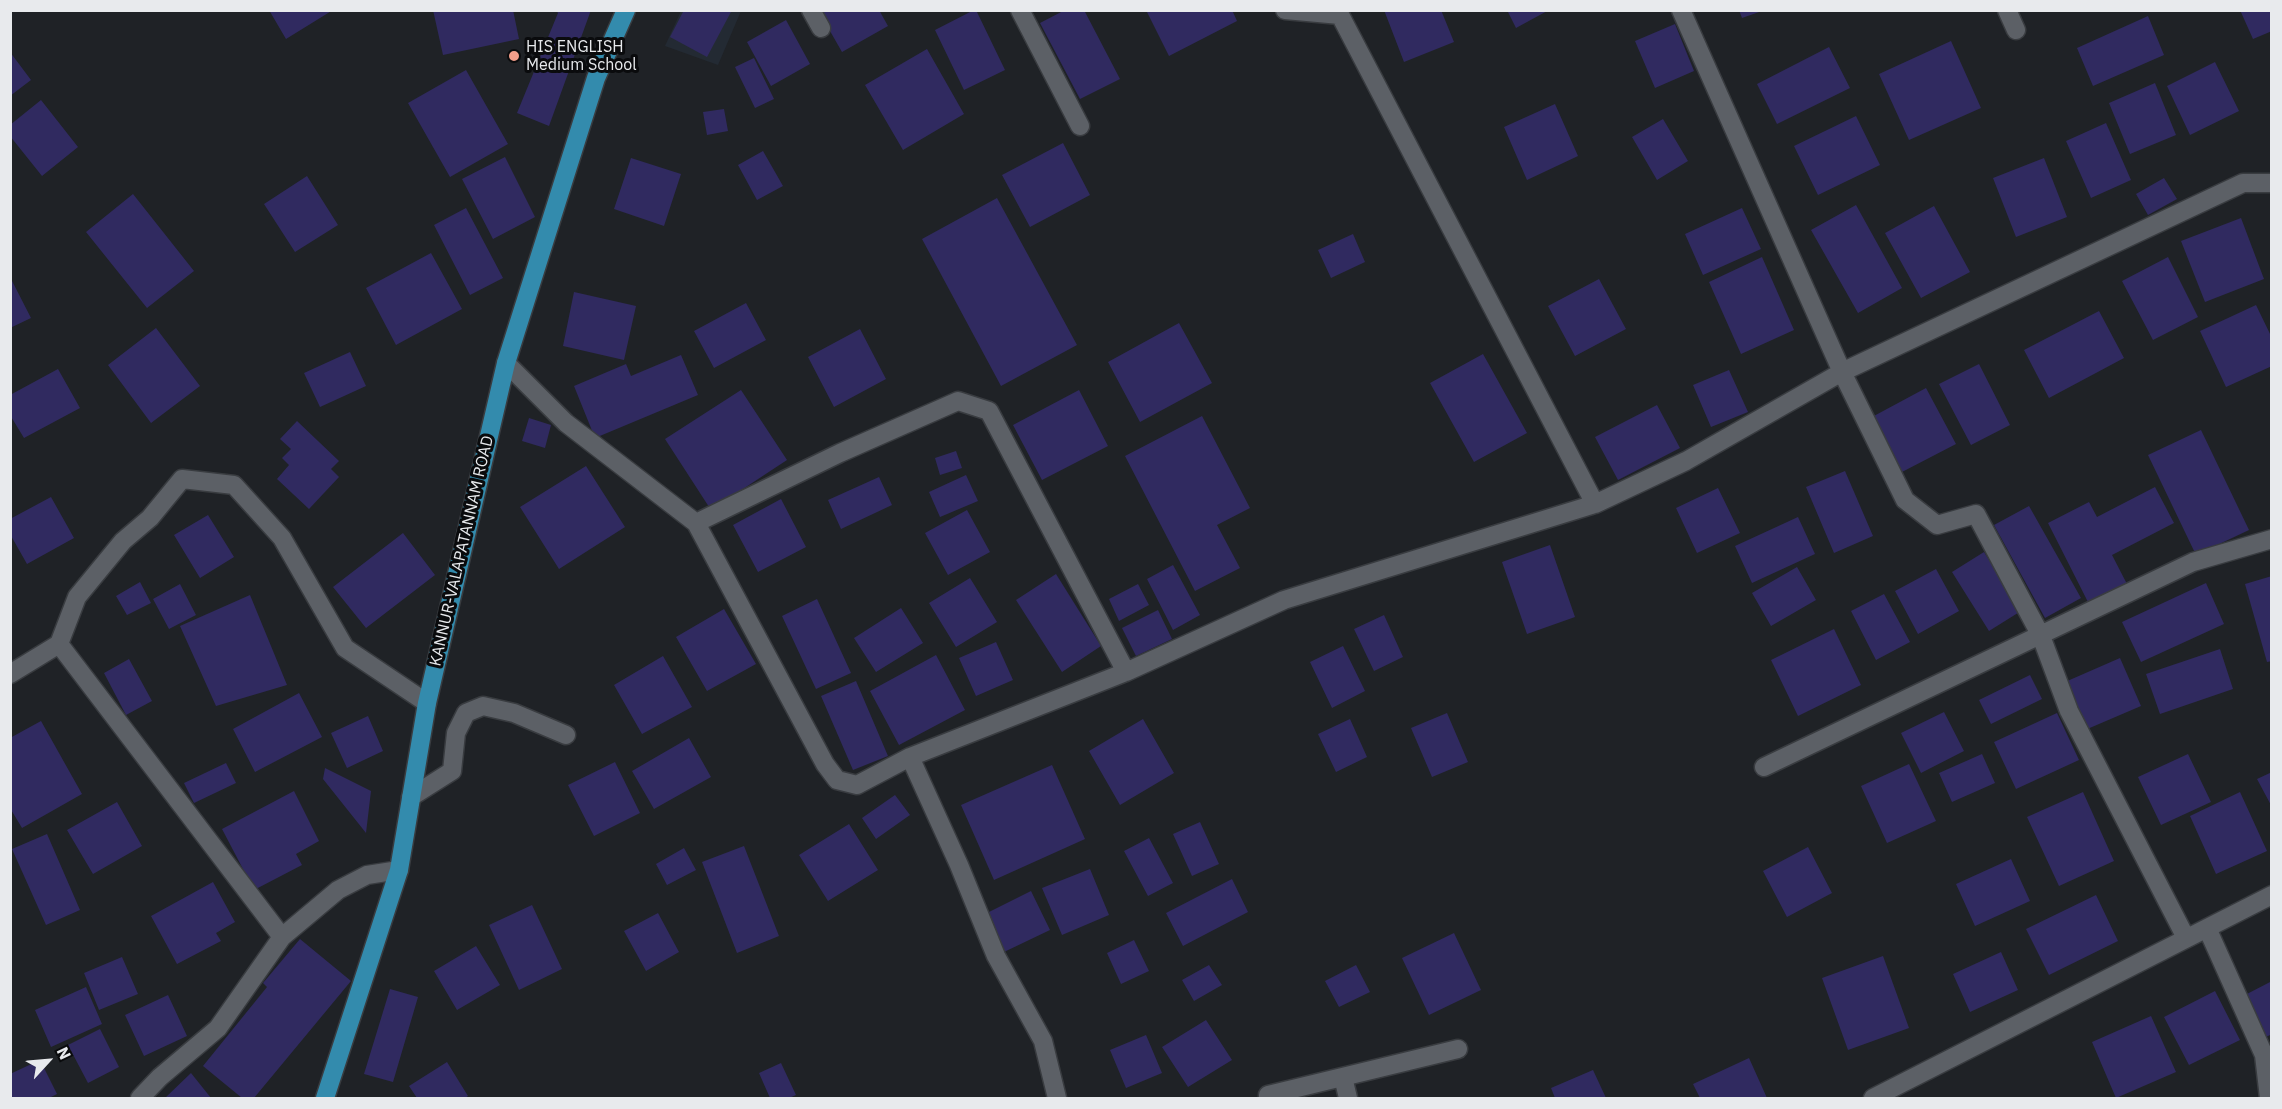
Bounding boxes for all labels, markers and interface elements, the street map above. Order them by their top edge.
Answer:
place label: HIS ENGLISH Medium School [526,37,637,75]
marker: HIS ENGLISH Medium School [507,49,521,63]
street label: KANNUR-VALAPATANNAM ROAD [426,434,498,668]
north arrow [18,1031,78,1091]
text: N [53,1044,76,1063]

